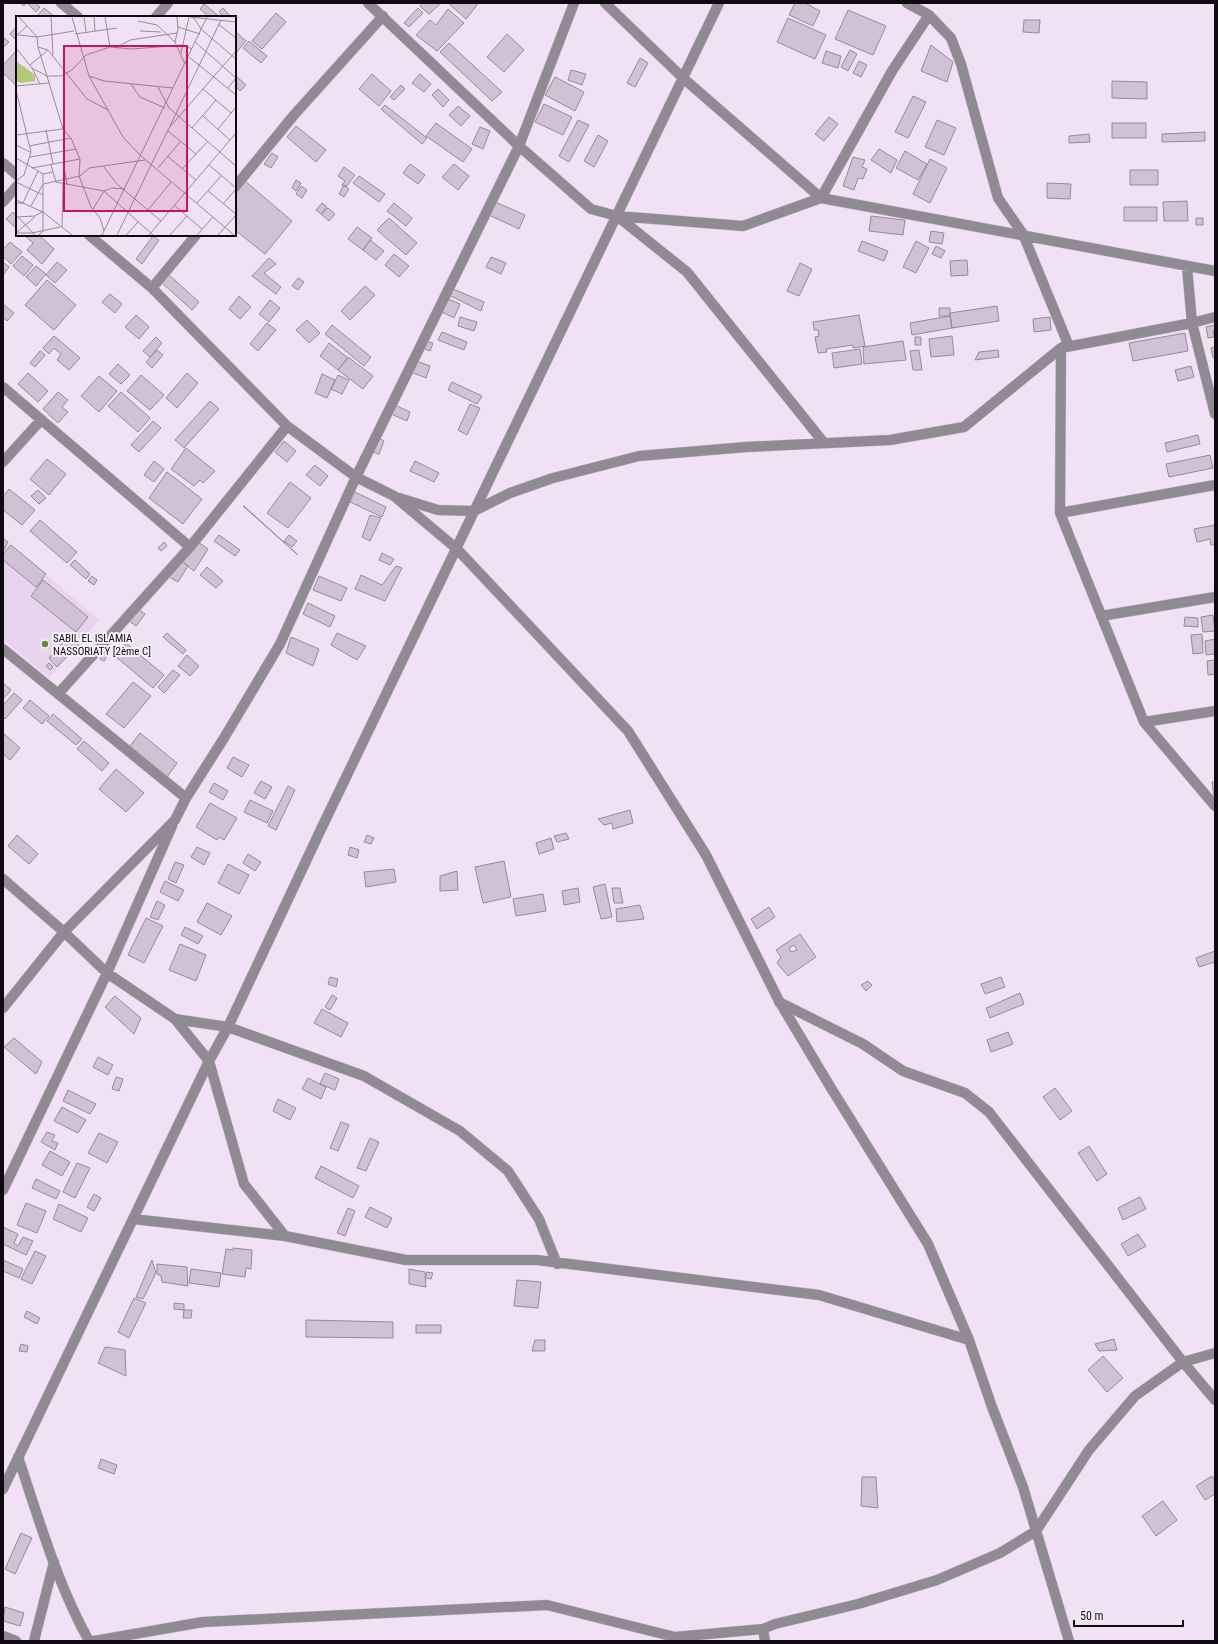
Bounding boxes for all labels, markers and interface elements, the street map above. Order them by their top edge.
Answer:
inset map [16,16,236,236]
place label: SABIL EL ISLAMIA NASSORIATY [2ème C] [53,632,151,658]
marker: SABIL EL ISLAMIA NASSORIATY [2ème C] [40,639,50,649]
scale bar [1074,1602,1183,1628]
text: 50 m [1080,1609,1104,1623]

